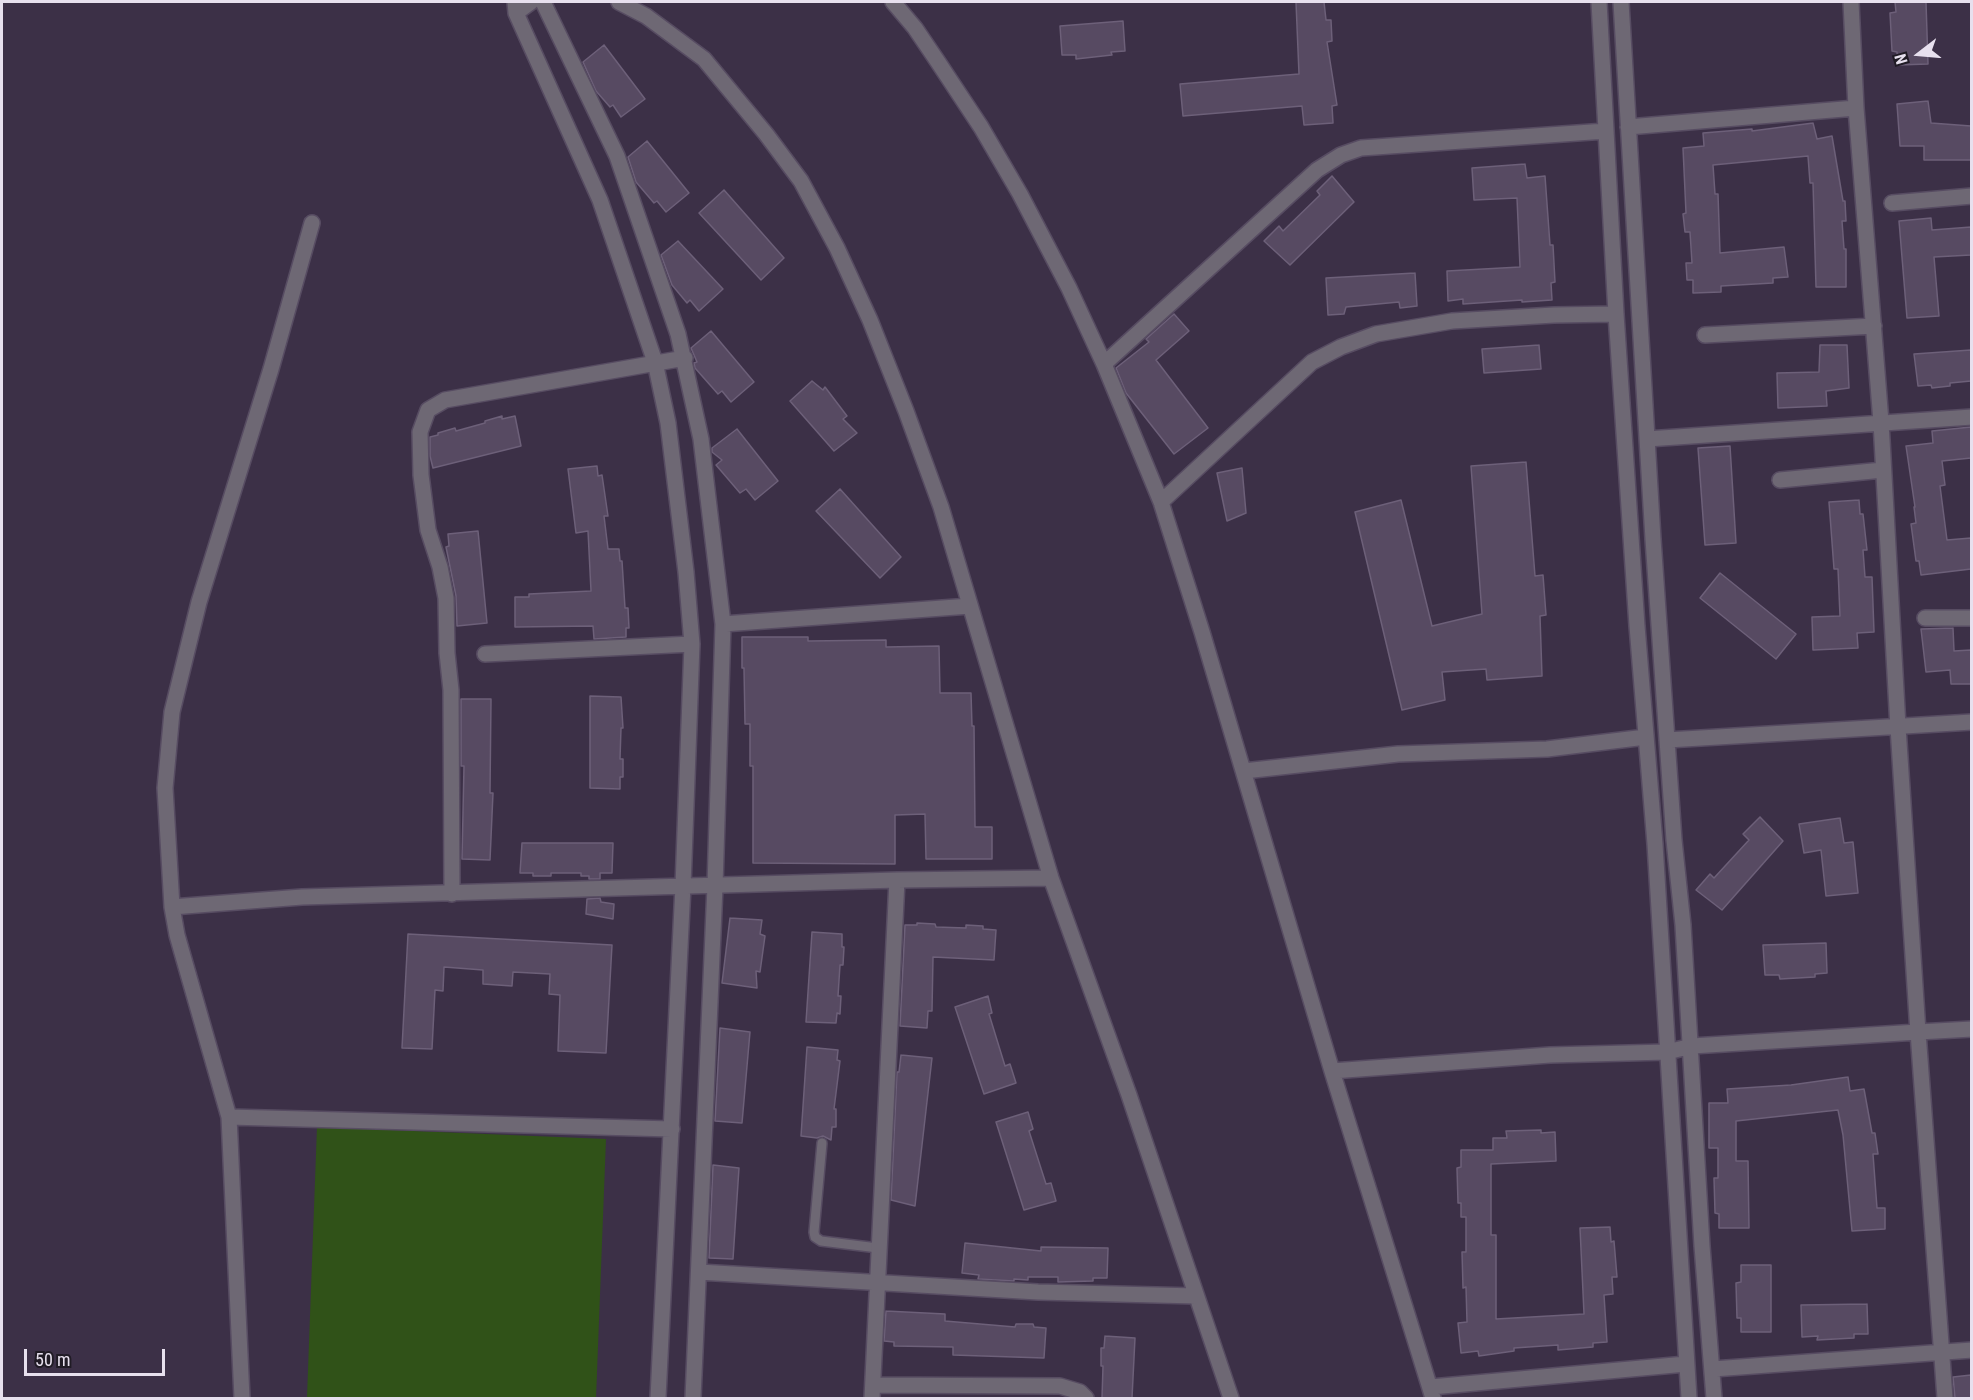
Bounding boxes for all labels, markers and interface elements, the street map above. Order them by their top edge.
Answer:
north arrow [1889,24,1949,84]
text: N [1891,52,1912,66]
scale bar [27,1337,168,1375]
text: 50 m [35,1349,70,1370]

